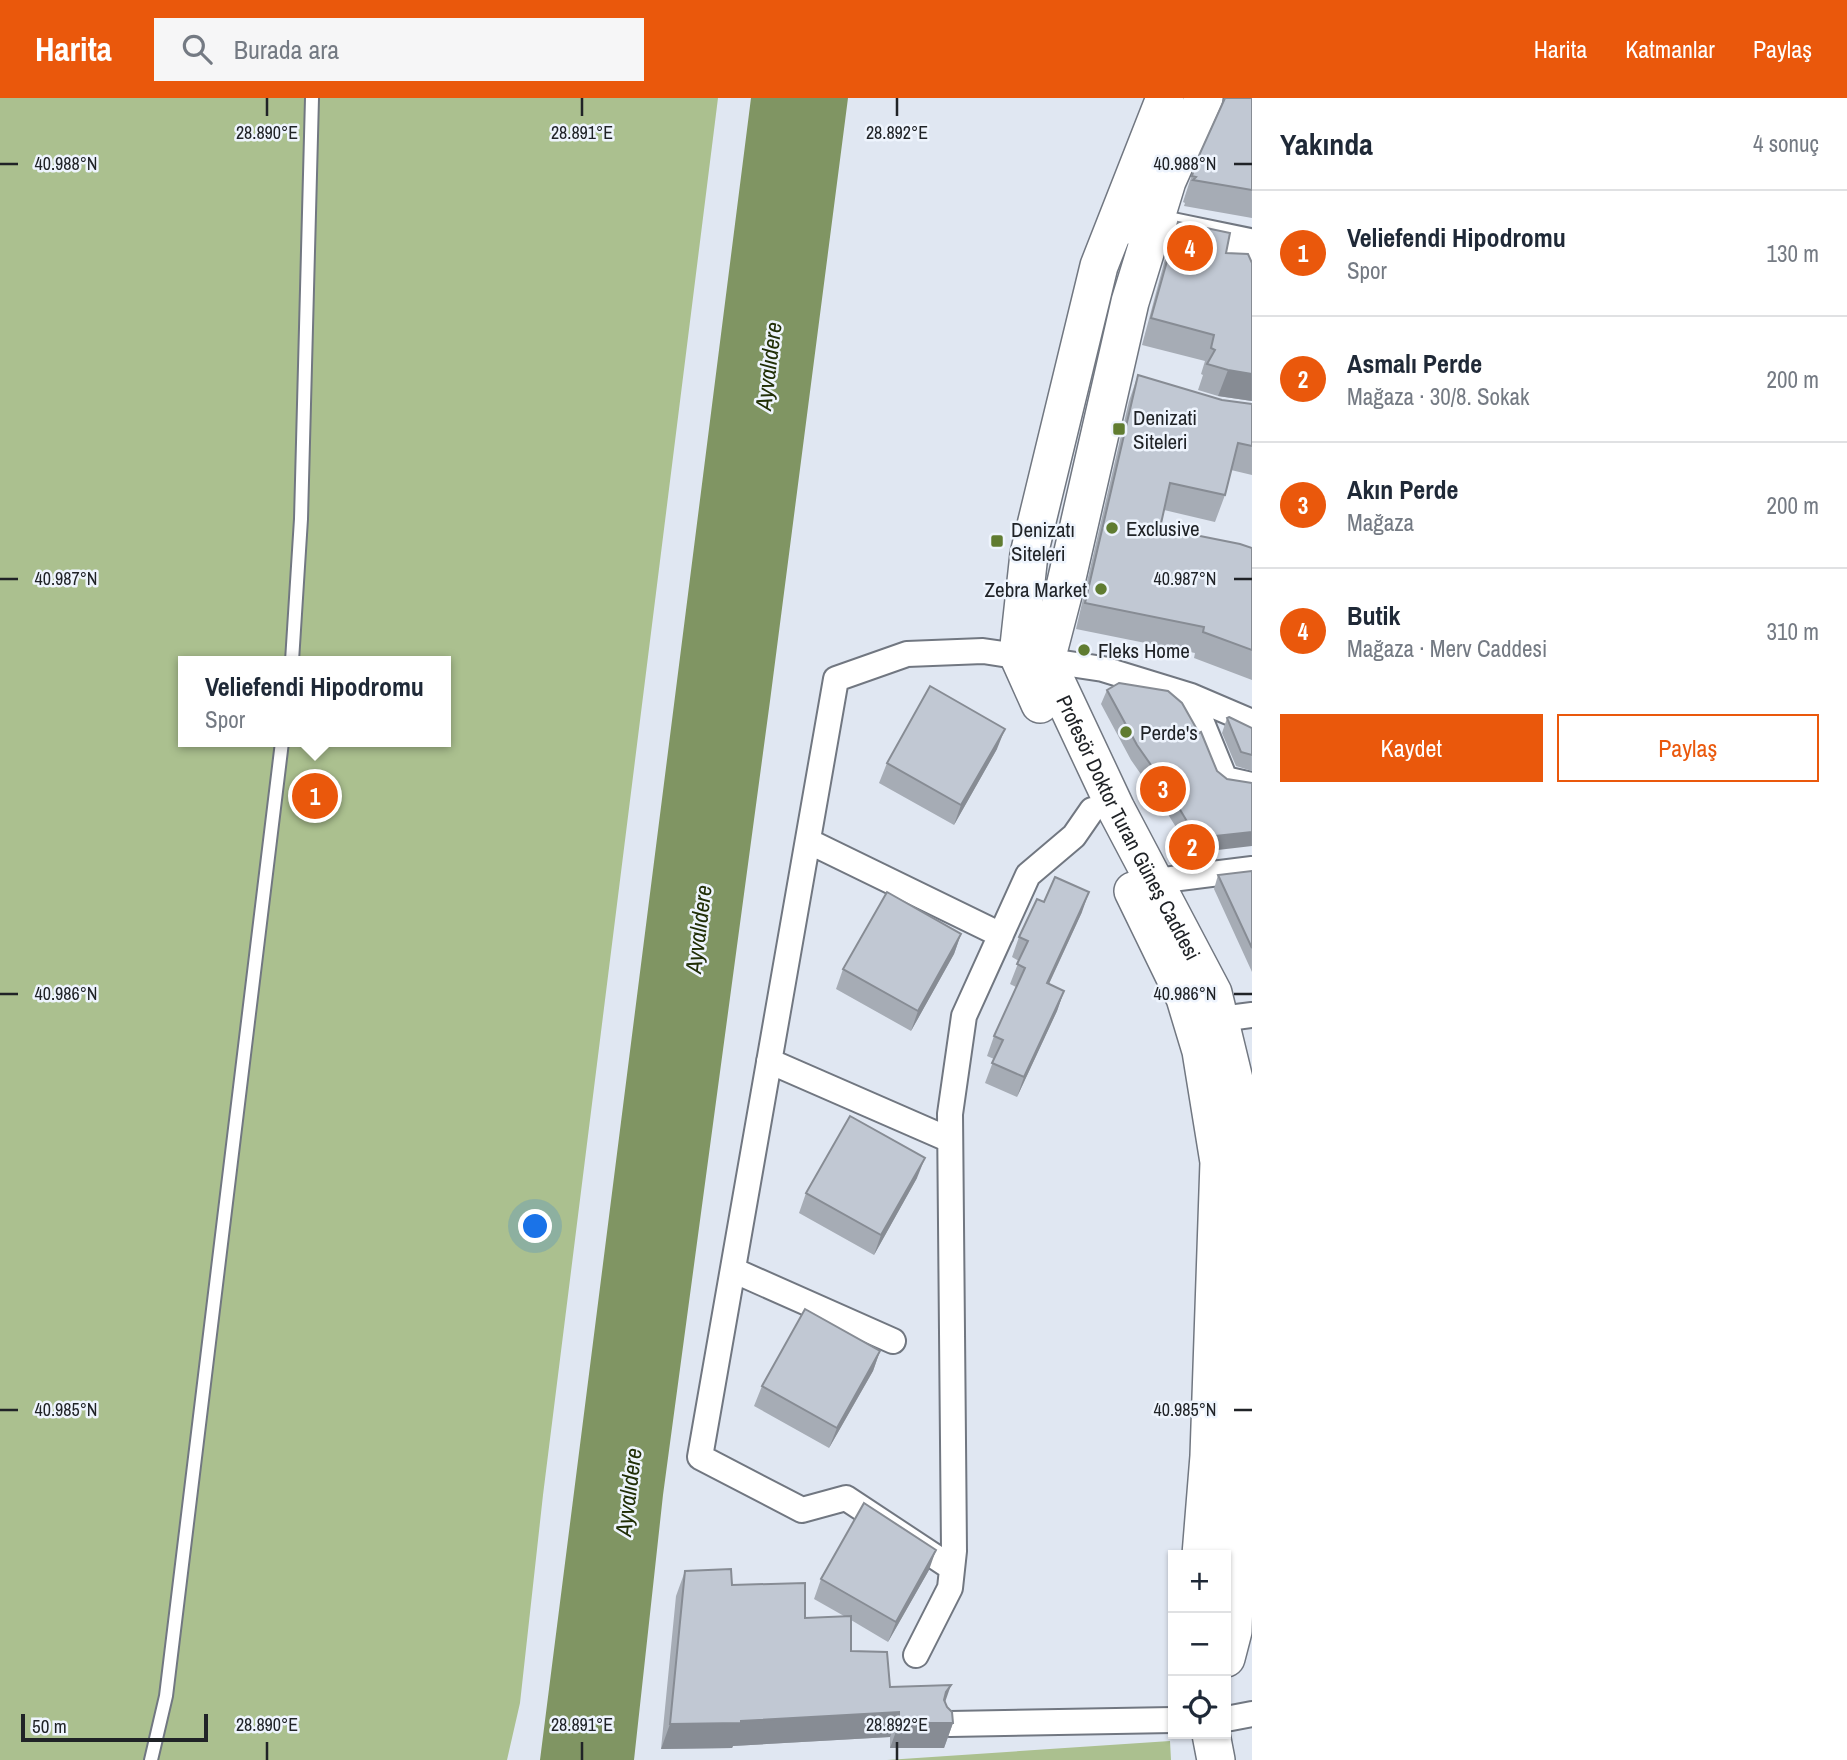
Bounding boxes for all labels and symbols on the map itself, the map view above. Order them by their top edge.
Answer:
text: 28.890°E [236,120,298,145]
text: 28.891°E [551,120,613,145]
text: 28.892°E [866,120,928,145]
text: 40.988°N [35,151,98,176]
text: 40.988°N [1154,151,1217,176]
pin: 4 [1167,222,1213,274]
water label: Ayvalıdere [747,320,789,413]
place label: Denizati Siteleri [1133,403,1197,456]
marker: Denizati Siteleri [1111,421,1127,437]
place label: Exclusive [1126,514,1200,543]
place label: Denizatı Siteleri [1011,515,1075,568]
marker: Exclusive [1104,520,1120,536]
marker: Denizatı Siteleri [989,533,1005,549]
text: 40.987°N [35,566,98,591]
text: 40.987°N [1154,566,1217,591]
place label: Zebra Market [985,575,1087,604]
marker: Zebra Market [1093,581,1109,597]
place label: Fleks Home [1098,636,1190,665]
marker: Fleks Home [1076,642,1092,658]
street label: Profesör Doktor Turan Güneş Caddesi [1050,690,1208,965]
place label: Perde's [1140,718,1198,747]
marker: Perde's [1118,724,1134,740]
pin: 3 [1140,763,1186,815]
pin: 1 [292,770,338,822]
pin: 2 [1169,821,1215,873]
water label: Ayvalıdere [677,883,719,976]
text: 40.986°N [35,981,98,1006]
text: 40.986°N [1154,981,1217,1006]
your location [518,1209,552,1243]
text: 40.985°N [35,1397,98,1422]
text: 40.985°N [1154,1397,1217,1422]
water label: Ayvalıdere [607,1446,649,1539]
scale bar [21,1711,208,1743]
text: 28.890°E [236,1712,298,1737]
text: 28.891°E [551,1712,613,1737]
text: 28.892°E [866,1712,928,1737]

